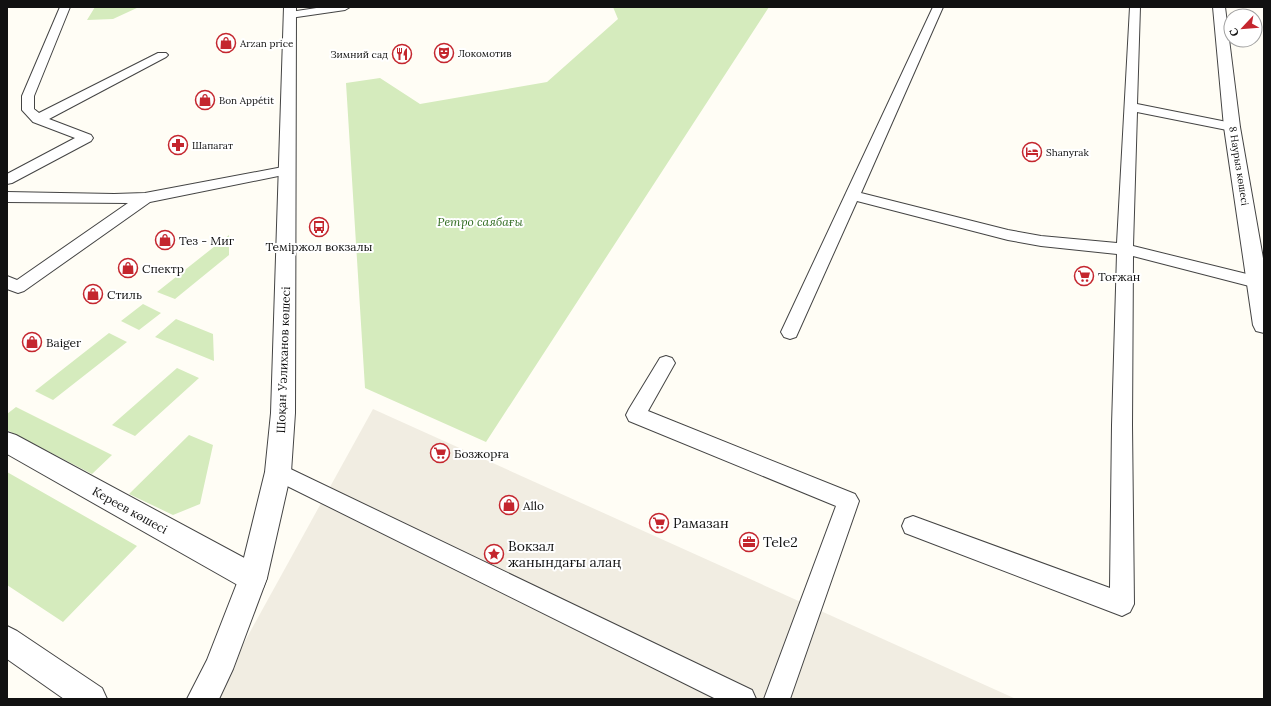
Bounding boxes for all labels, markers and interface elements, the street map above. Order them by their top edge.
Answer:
north arrow [1223,8,1263,48]
text: С [1226,26,1242,39]
shop icon: Arzan price [215,32,237,54]
place label: Arzan price [239,37,294,50]
theatre icon: Локомотив [433,42,455,64]
restaurant icon: Зимний сад [391,43,413,65]
place label: Локомотив [458,47,511,60]
place label: Зимний сад [330,48,388,61]
shop icon: Bon Appétit [194,89,216,111]
place label: Bon Appétit [219,94,274,107]
street label: 8 Наурыз көшесі [1226,126,1252,207]
pharmacy icon: Шапагат [167,134,189,156]
place label: Шапагат [192,139,233,152]
hotel icon: Shanyrak [1021,141,1043,163]
place label: Shanyrak [1046,146,1090,159]
park label: Ретро саябағы [437,214,523,229]
bus stop icon: Теміржол вокзалы [308,216,330,238]
shop icon: Тез - Миг [154,229,176,251]
place label: Тез - Миг [179,233,235,248]
place label: Теміржол вокзалы [266,239,373,254]
shop icon: Спектр [117,257,139,279]
place label: Спектр [142,261,184,276]
supermarket icon: Тоғжан [1073,265,1095,287]
place label: Тоғжан [1098,269,1140,284]
shop icon: Стиль [82,283,104,305]
street label: Шоқан Уәлиханов көшесі [273,286,293,434]
place label: Стиль [107,287,142,302]
shop icon: Baiger [21,331,43,353]
place label: Baiger [46,335,82,350]
supermarket icon: Бозжорға [429,442,451,464]
place label: Бозжорға [454,446,509,461]
street label: Кереев көшесі [90,483,170,537]
shop icon: Allo [498,494,520,516]
place label: Allo [522,498,544,513]
supermarket icon: Рамазан [648,512,670,534]
place label: Рамазан [673,514,729,532]
office icon: Tele2 [738,531,760,553]
place label: Tele2 [763,533,798,551]
place label: Вокзал жанындағы алаң [508,537,621,571]
place icon: Вокзал жанындағы алаң [483,543,505,565]

